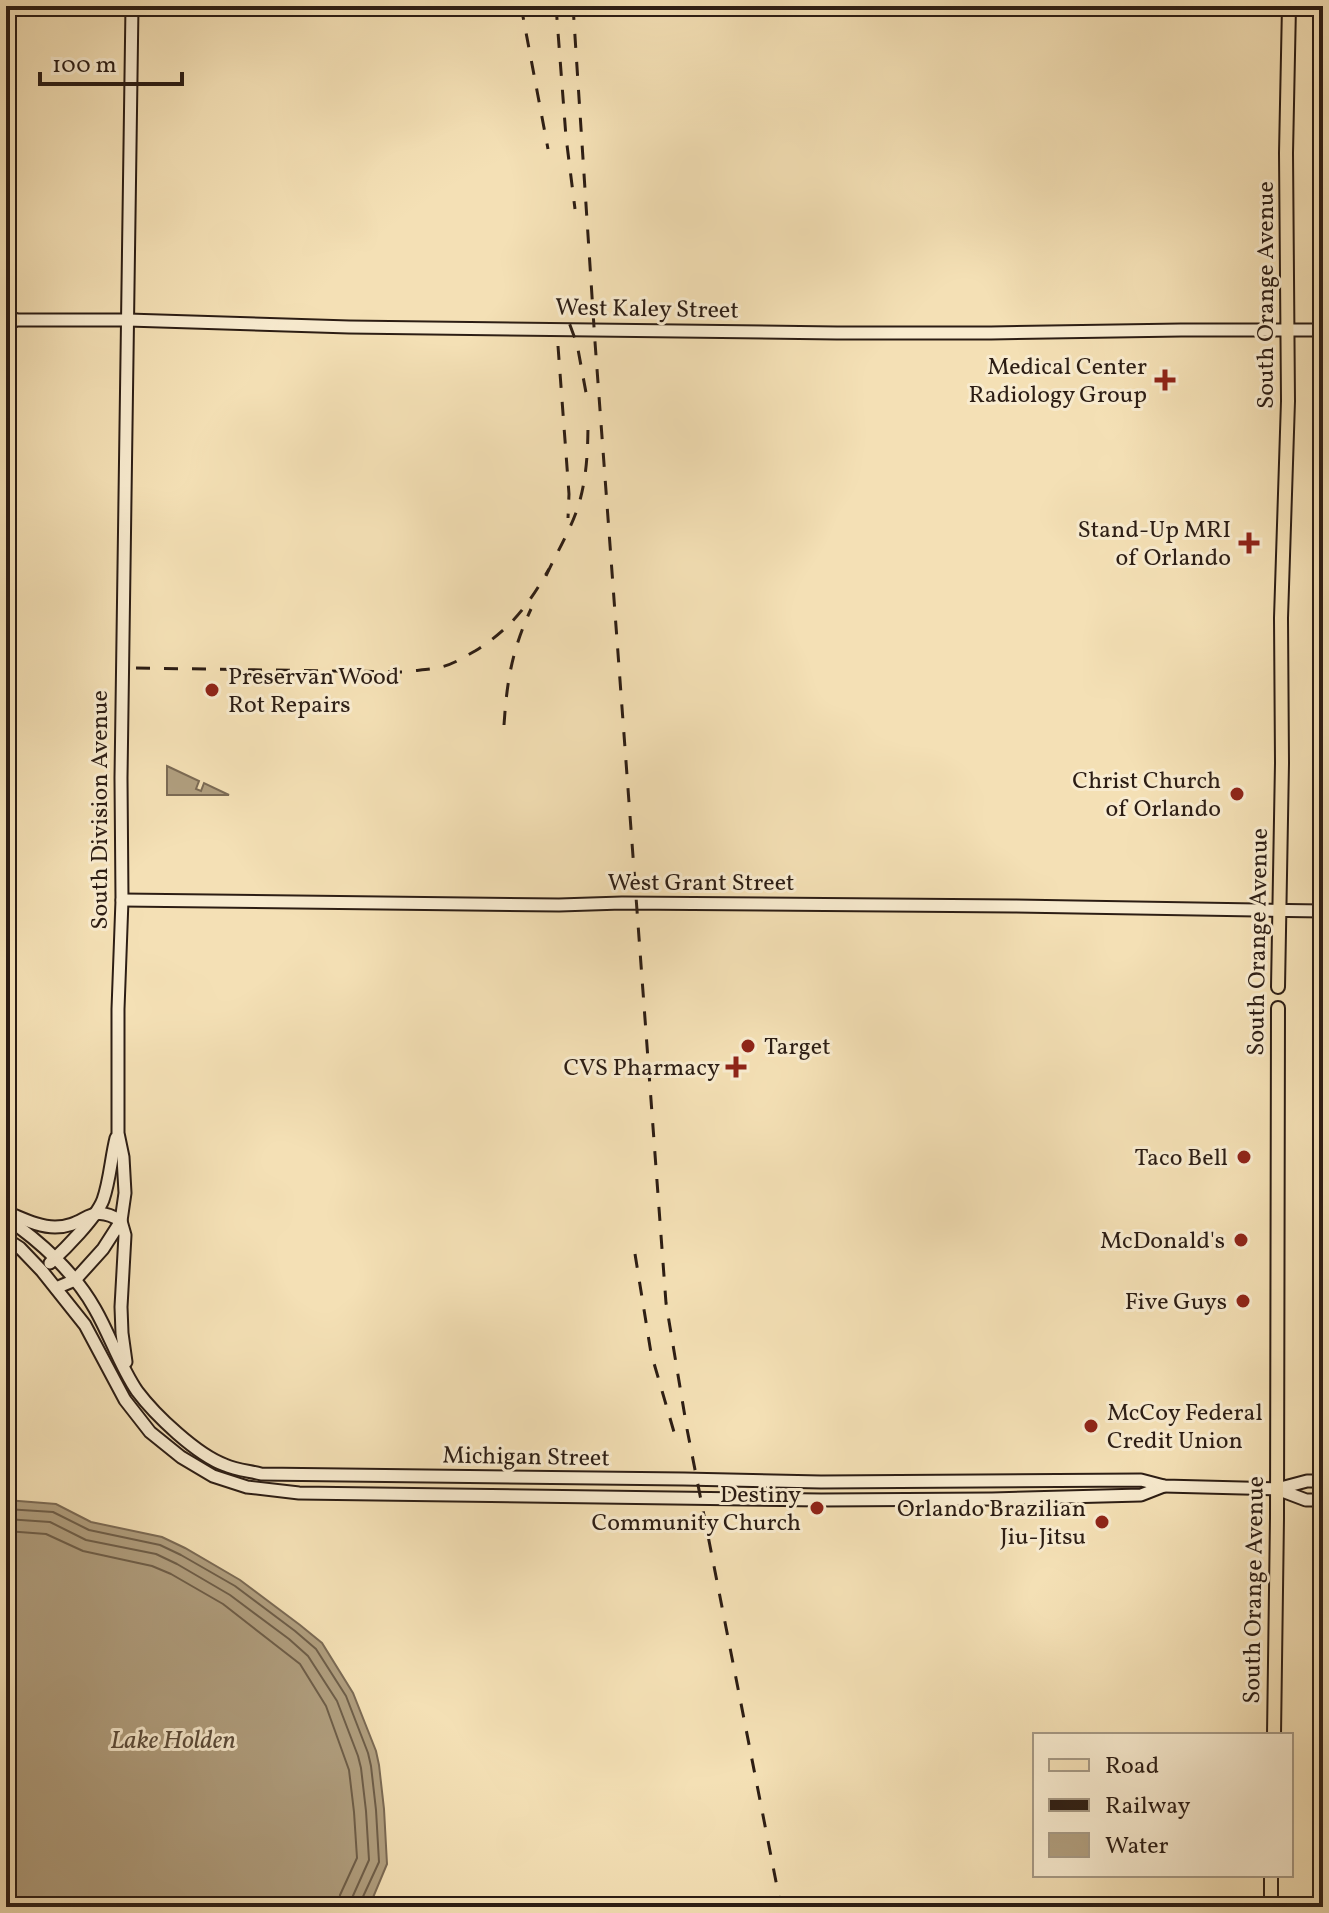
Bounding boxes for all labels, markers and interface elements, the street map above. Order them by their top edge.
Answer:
scale bar [40,36,182,86]
text: 100 m [52,49,117,83]
street label: South Orange Avenue [1250,181,1284,409]
street label: West Kaley Street [555,291,739,329]
place label: Medical Center Radiology Group [968,351,1147,413]
marker: Medical Center Radiology Group [1154,369,1176,391]
place label: Stand-Up MRI of Orlando [1077,514,1231,576]
marker: Stand-Up MRI of Orlando [1238,532,1260,554]
place label: Preservan Wood Rot Repairs [228,661,399,723]
marker: Preservan Wood Rot Repairs [203,681,221,699]
street label: South Division Avenue [84,690,118,930]
place label: Christ Church of Orlando [1072,765,1221,827]
marker: Christ Church of Orlando [1228,785,1246,803]
street label: South Orange Avenue [1240,828,1278,1056]
street label: West Grant Street [607,867,795,901]
place label: Target [764,1031,831,1065]
marker: Target [739,1037,757,1055]
place label: CVS Pharmacy [563,1052,720,1086]
marker: CVS Pharmacy [727,1058,745,1076]
place label: Taco Bell [1134,1142,1228,1176]
marker: Taco Bell [1235,1148,1253,1166]
place label: McDonald's [1100,1225,1225,1259]
marker: McDonald's [1232,1231,1250,1249]
place label: Five Guys [1125,1286,1227,1320]
marker: Five Guys [1234,1292,1252,1310]
place label: McCoy Federal Credit Union [1107,1397,1263,1459]
marker: McCoy Federal Credit Union [1082,1417,1100,1435]
street label: Michigan Street [442,1440,610,1476]
street label: South Orange Avenue [1236,1476,1274,1704]
place label: Destiny Community Church [592,1479,801,1541]
place label: Orlando Brazilian Jiu-Jitsu [897,1493,1086,1555]
marker: Destiny Community Church [808,1499,826,1517]
marker: Orlando Brazilian Jiu-Jitsu [1093,1513,1111,1531]
water label: Lake Holden [110,1723,236,1759]
legend [1033,1733,1293,1877]
text: Road [1105,1750,1159,1784]
text: Railway [1105,1790,1191,1824]
text: Water [1105,1830,1169,1864]

